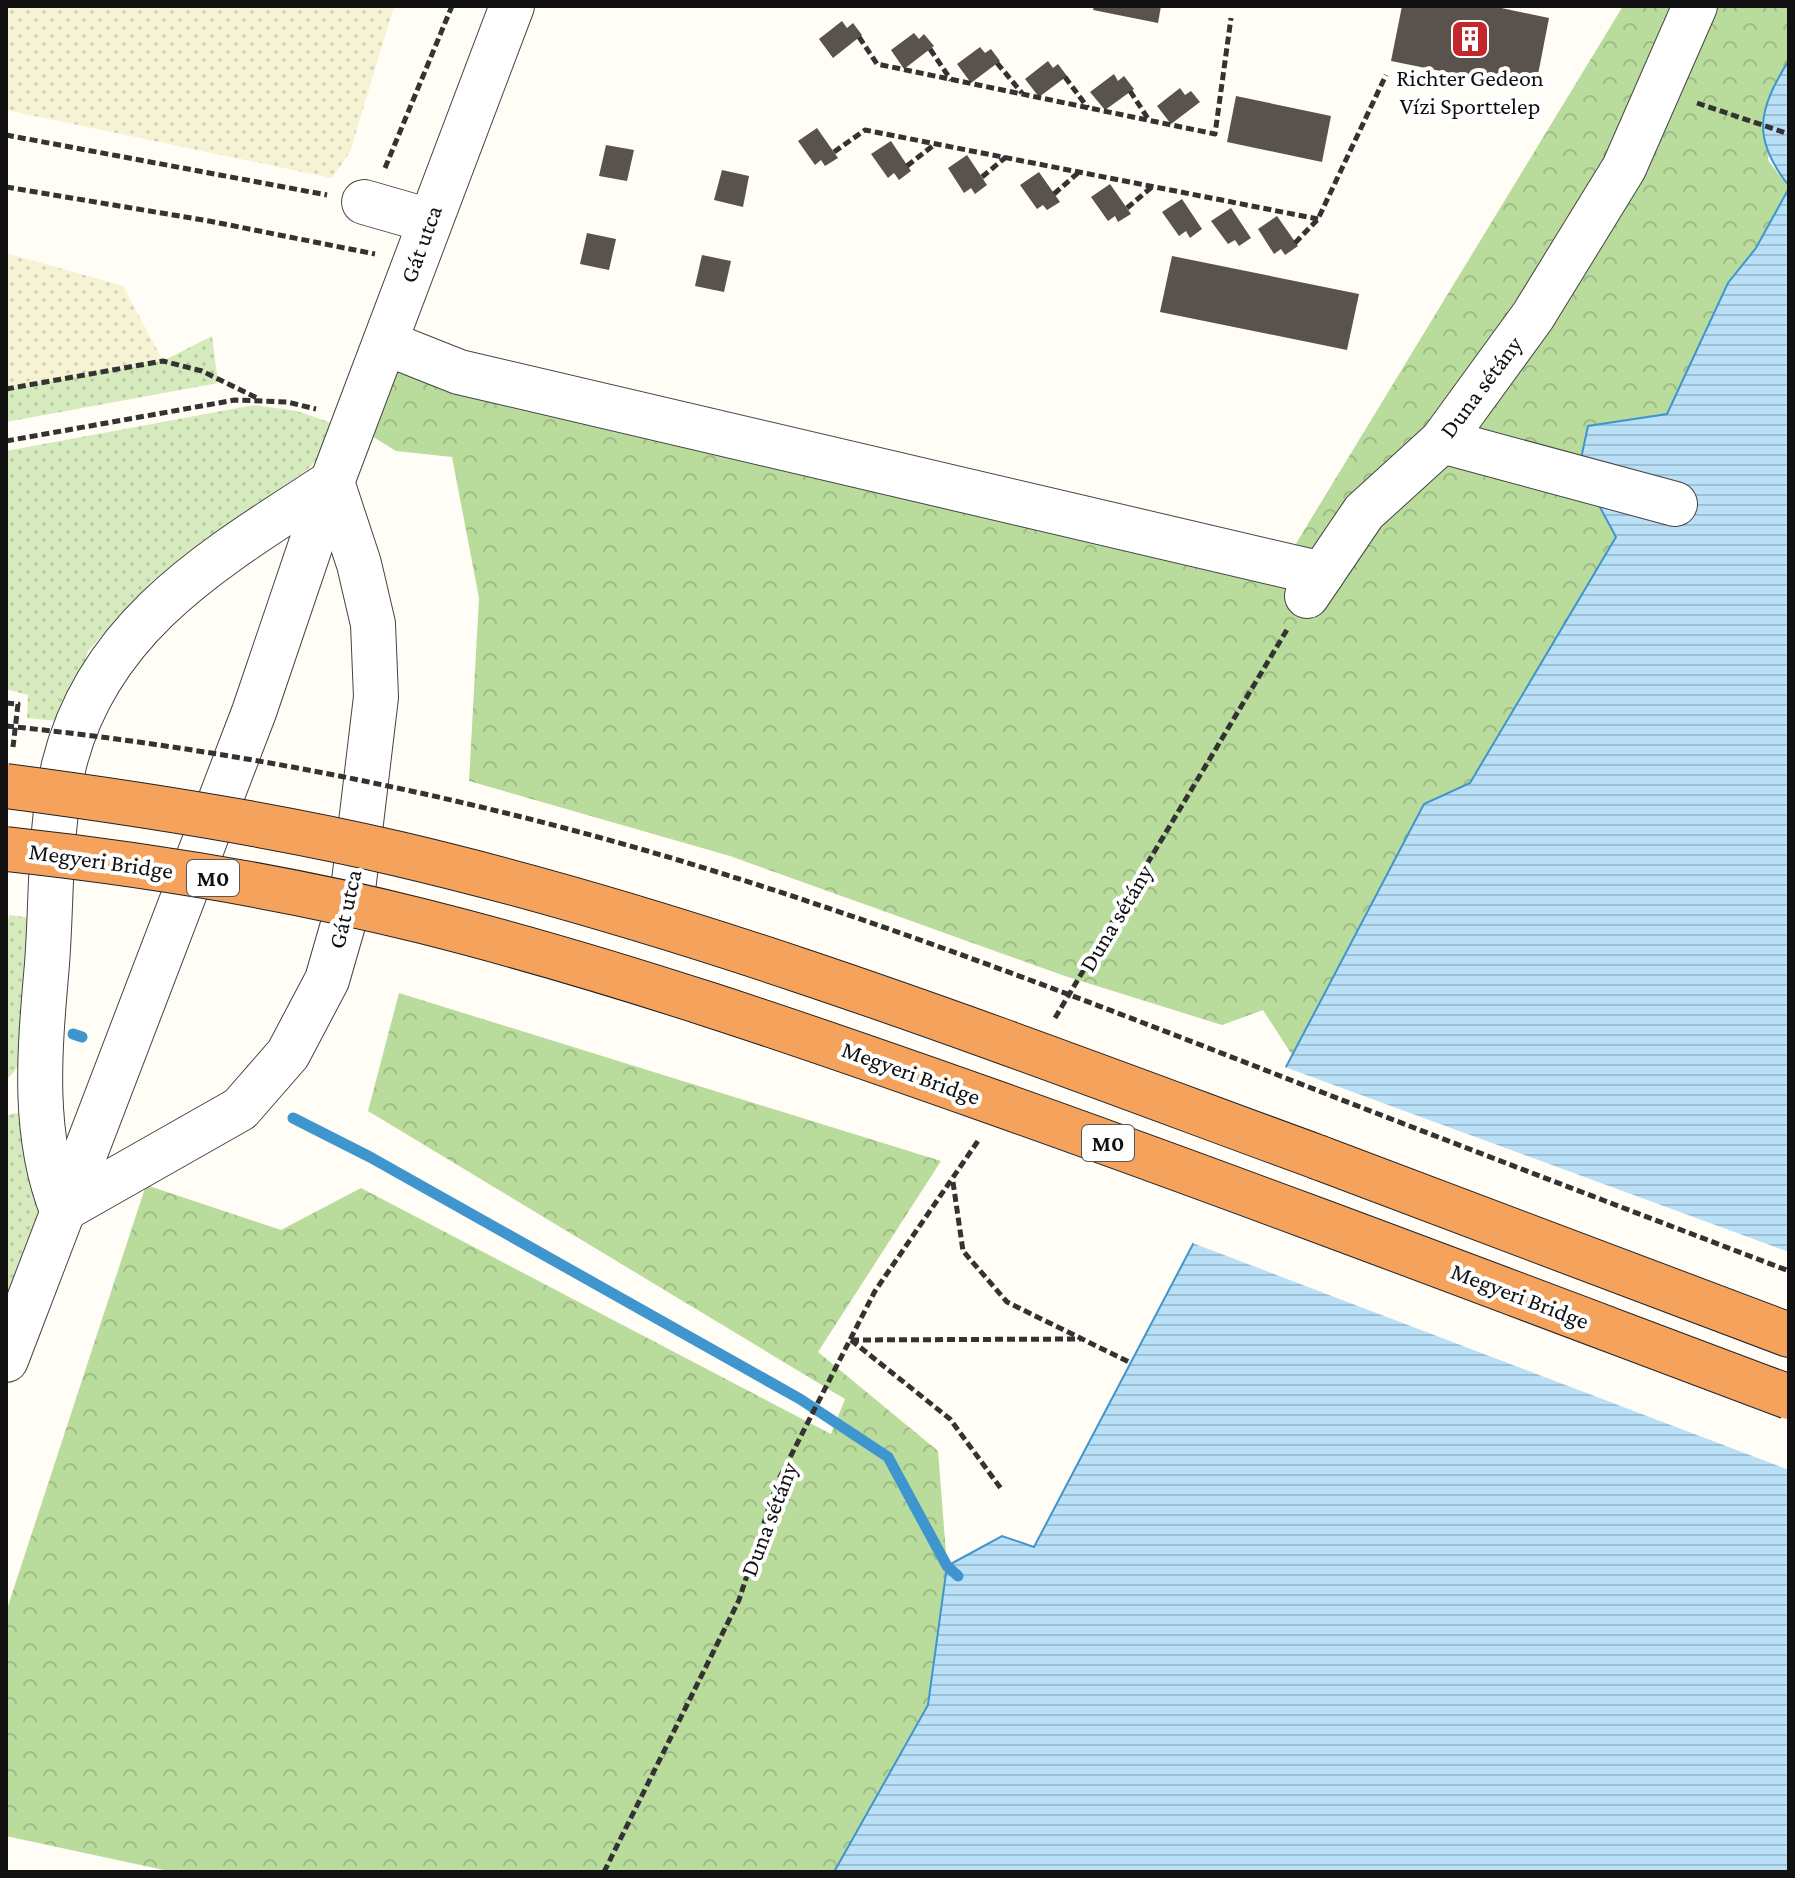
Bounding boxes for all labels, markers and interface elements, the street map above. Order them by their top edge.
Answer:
building icon: Richter Gedeon Vízi Sporttelep [1449,18,1491,60]
place label: Richter Gedeon Vízi Sporttelep [1396,64,1544,119]
street label: Gát utca [394,201,447,286]
street label: Duna sétány [1434,330,1528,443]
street label: Megyeri Bridge [27,837,175,884]
street label: Duna sétány [1073,859,1159,976]
road number: M0 [187,860,239,896]
street label: Gát utca [322,867,367,951]
street label: Megyeri Bridge [838,1035,984,1110]
road number: M0 [1082,1125,1134,1161]
street label: Megyeri Bridge [1447,1257,1593,1334]
street label: Duna sétány [734,1457,803,1580]

